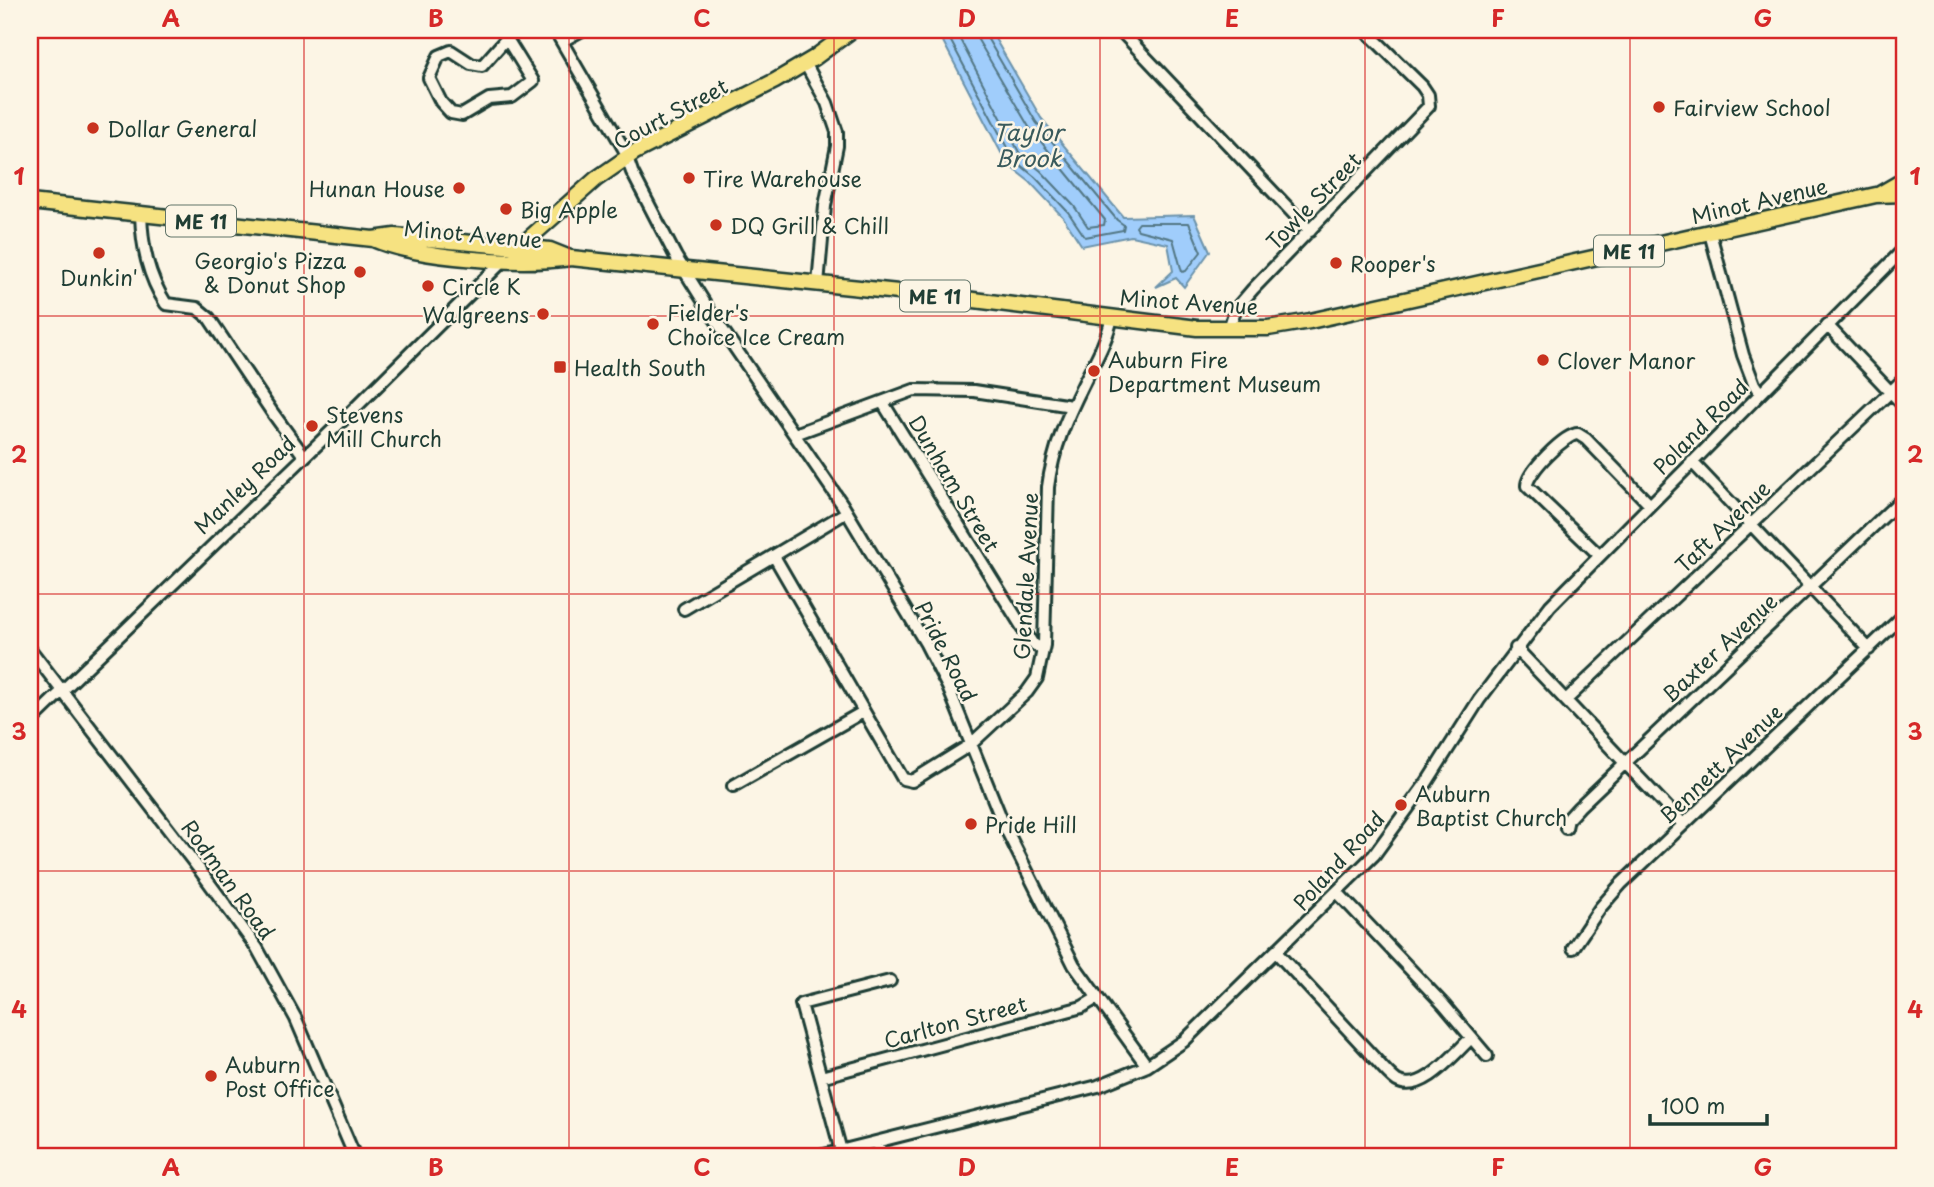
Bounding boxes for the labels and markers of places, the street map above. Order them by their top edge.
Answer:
place label: Fairview School [1673,91,1831,123]
marker: Fairview School [1651,99,1667,115]
place label: Dollar General [107,112,257,144]
marker: Dollar General [85,120,101,136]
place label: Tire Warehouse [703,162,862,194]
marker: Tire Warehouse [681,170,697,186]
place label: Hunan House [309,172,445,204]
marker: Hunan House [451,180,467,196]
place label: Big Apple [520,193,618,225]
marker: Big Apple [498,201,514,217]
place label: DQ Grill & Chill [730,209,889,241]
marker: DQ Grill & Chill [708,217,724,233]
place label: Georgio's Pizza & Donut Shop [194,244,346,300]
marker: Dunkin' [91,245,107,261]
place label: Rooper's [1350,247,1436,279]
marker: Rooper's [1328,255,1344,271]
place label: Dunkin' [60,261,138,293]
marker: Georgio's Pizza & Donut Shop [352,264,368,280]
place label: Circle K [442,270,521,302]
marker: Circle K [420,278,436,294]
place label: Fielder's Choice Ice Cream [667,296,845,352]
place label: Walgreens [422,298,529,330]
marker: Walgreens [535,306,551,322]
marker: Fielder's Choice Ice Cream [645,316,661,332]
place label: Auburn Fire Department Museum [1108,343,1321,399]
place label: Clover Manor [1557,344,1696,376]
place label: Health South [574,351,706,383]
marker: Clover Manor [1535,352,1551,368]
marker: Health South [552,359,568,375]
marker: Auburn Fire Department Museum [1086,363,1102,379]
place label: Stevens Mill Church [326,398,442,454]
marker: Stevens Mill Church [304,418,320,434]
place label: Auburn Baptist Church [1415,777,1567,833]
marker: Auburn Baptist Church [1393,797,1409,813]
place label: Pride Hill [985,808,1077,840]
marker: Pride Hill [963,816,979,832]
place label: Auburn Post Office [225,1048,335,1104]
marker: Auburn Post Office [203,1068,219,1084]

